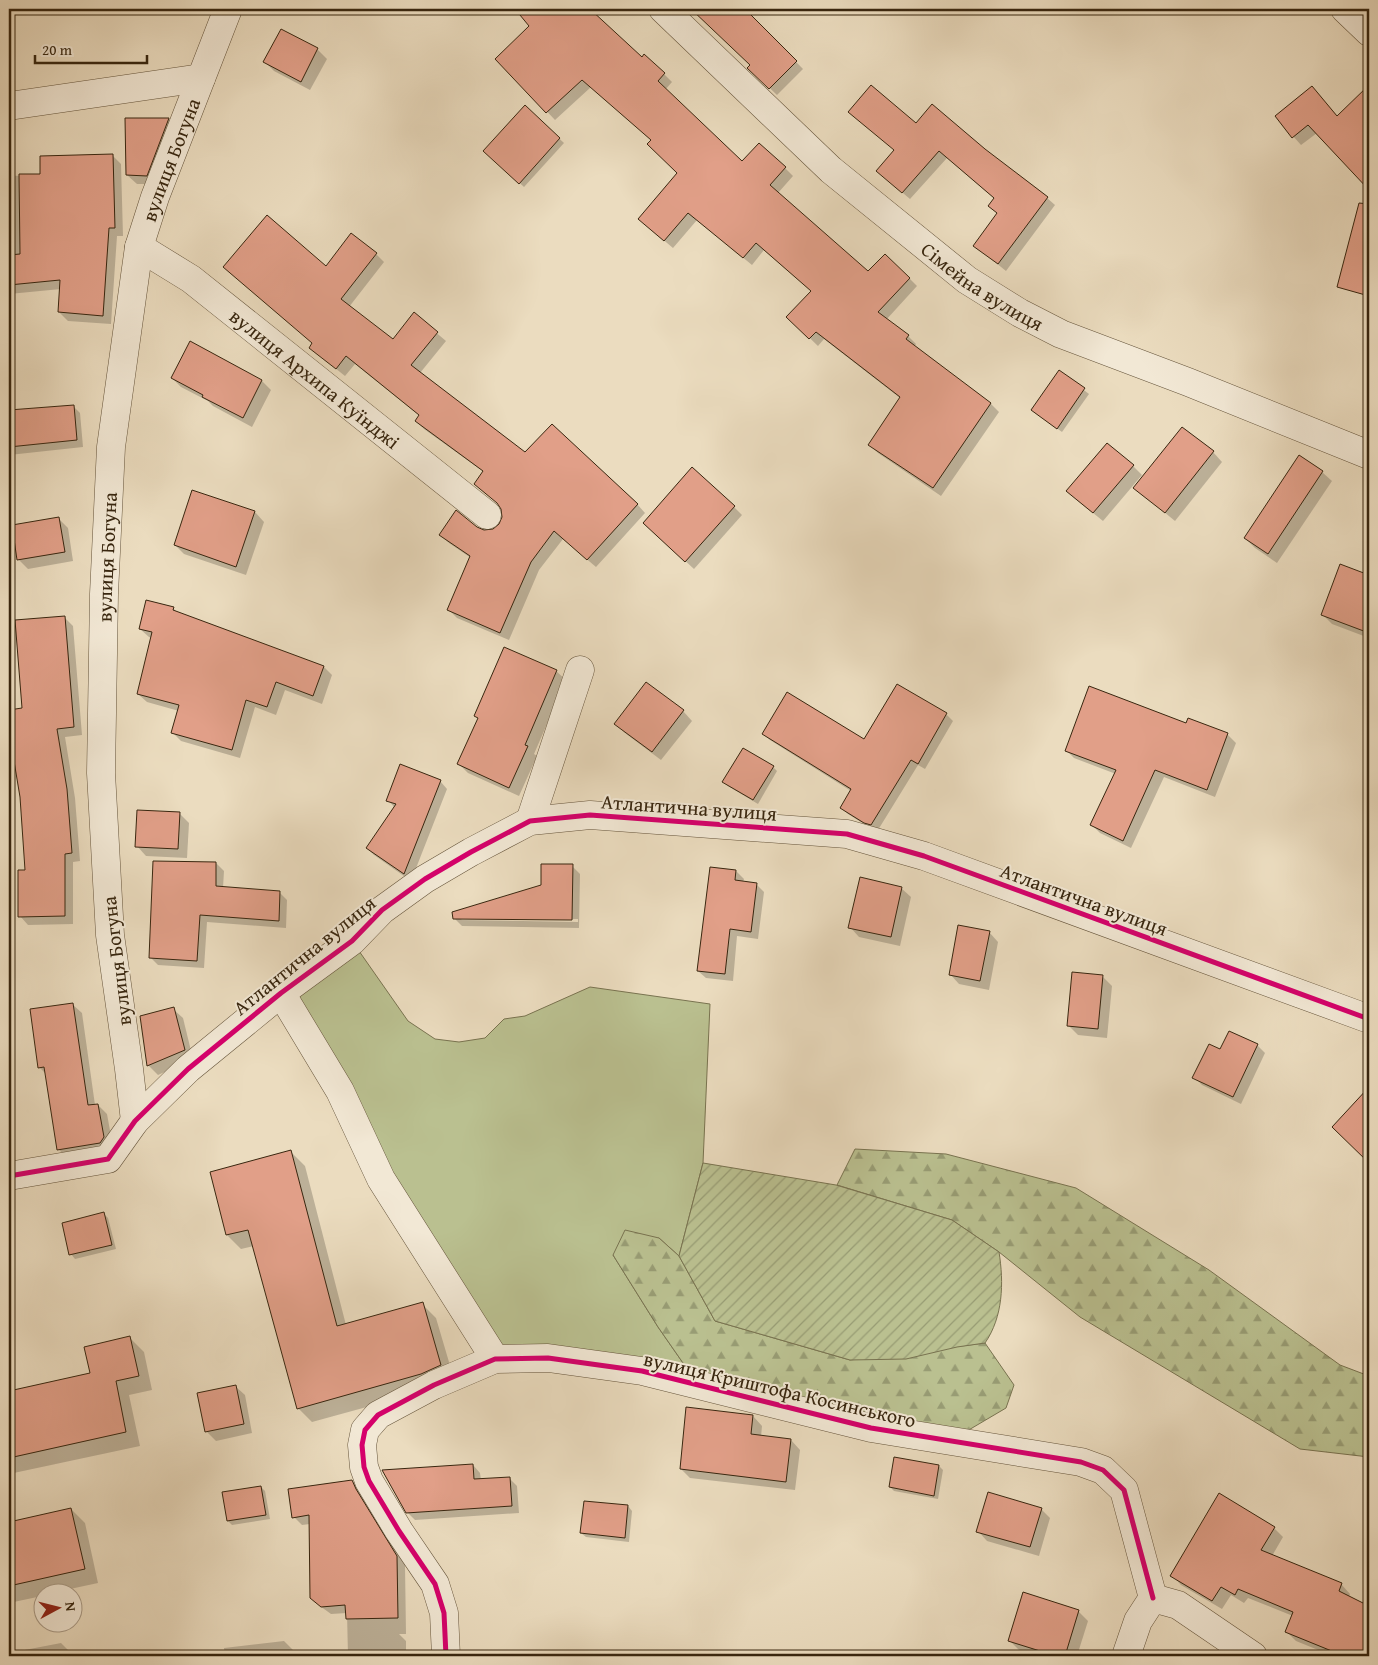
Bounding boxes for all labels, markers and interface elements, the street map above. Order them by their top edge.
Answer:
scale bar [35,32,148,64]
text: 20 m [42,39,73,60]
street label: вулиця Богуна [134,93,207,225]
street label: Сімейна вулиця [915,234,1049,337]
street label: вулиця Архипа Куїнджі [224,301,407,455]
street label: вулиця Богуна [89,491,123,622]
street label: Атлантична вулиця [600,786,778,828]
street label: Атлантична вулиця [996,855,1172,943]
street label: Атлантична вулиця [226,888,382,1022]
street label: вулиця Богуна [94,894,138,1027]
street label: вулиця Криштофа Косинського [641,1344,919,1434]
north arrow [32,1582,82,1632]
text: N [60,1601,81,1613]

